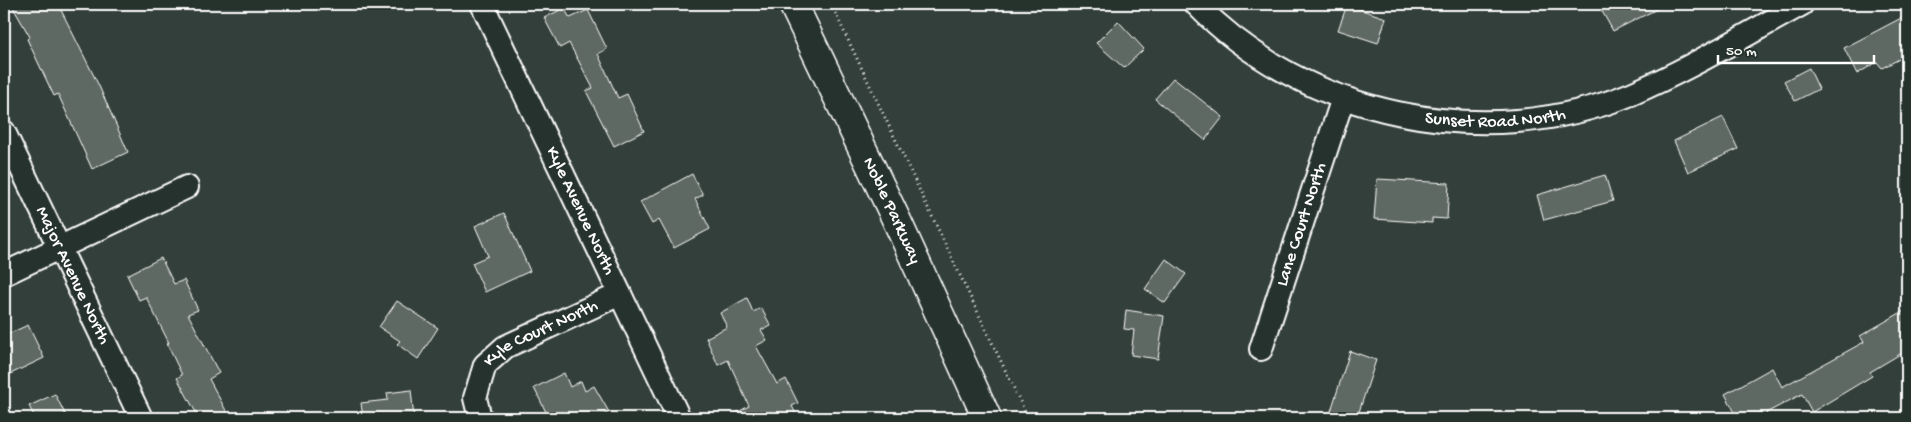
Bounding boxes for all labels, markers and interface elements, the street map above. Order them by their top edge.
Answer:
scale bar [1718,32,1875,64]
text: 50 m [1726,43,1757,61]
street label: Sunset Road North [1424,104,1568,133]
street label: Kyle Avenue North [541,143,620,278]
street label: Noble Parkway [858,154,926,267]
street label: Lane Court North [1272,160,1332,289]
street label: Major Avenue North [31,203,115,348]
street label: Kyle Court North [479,295,602,372]

